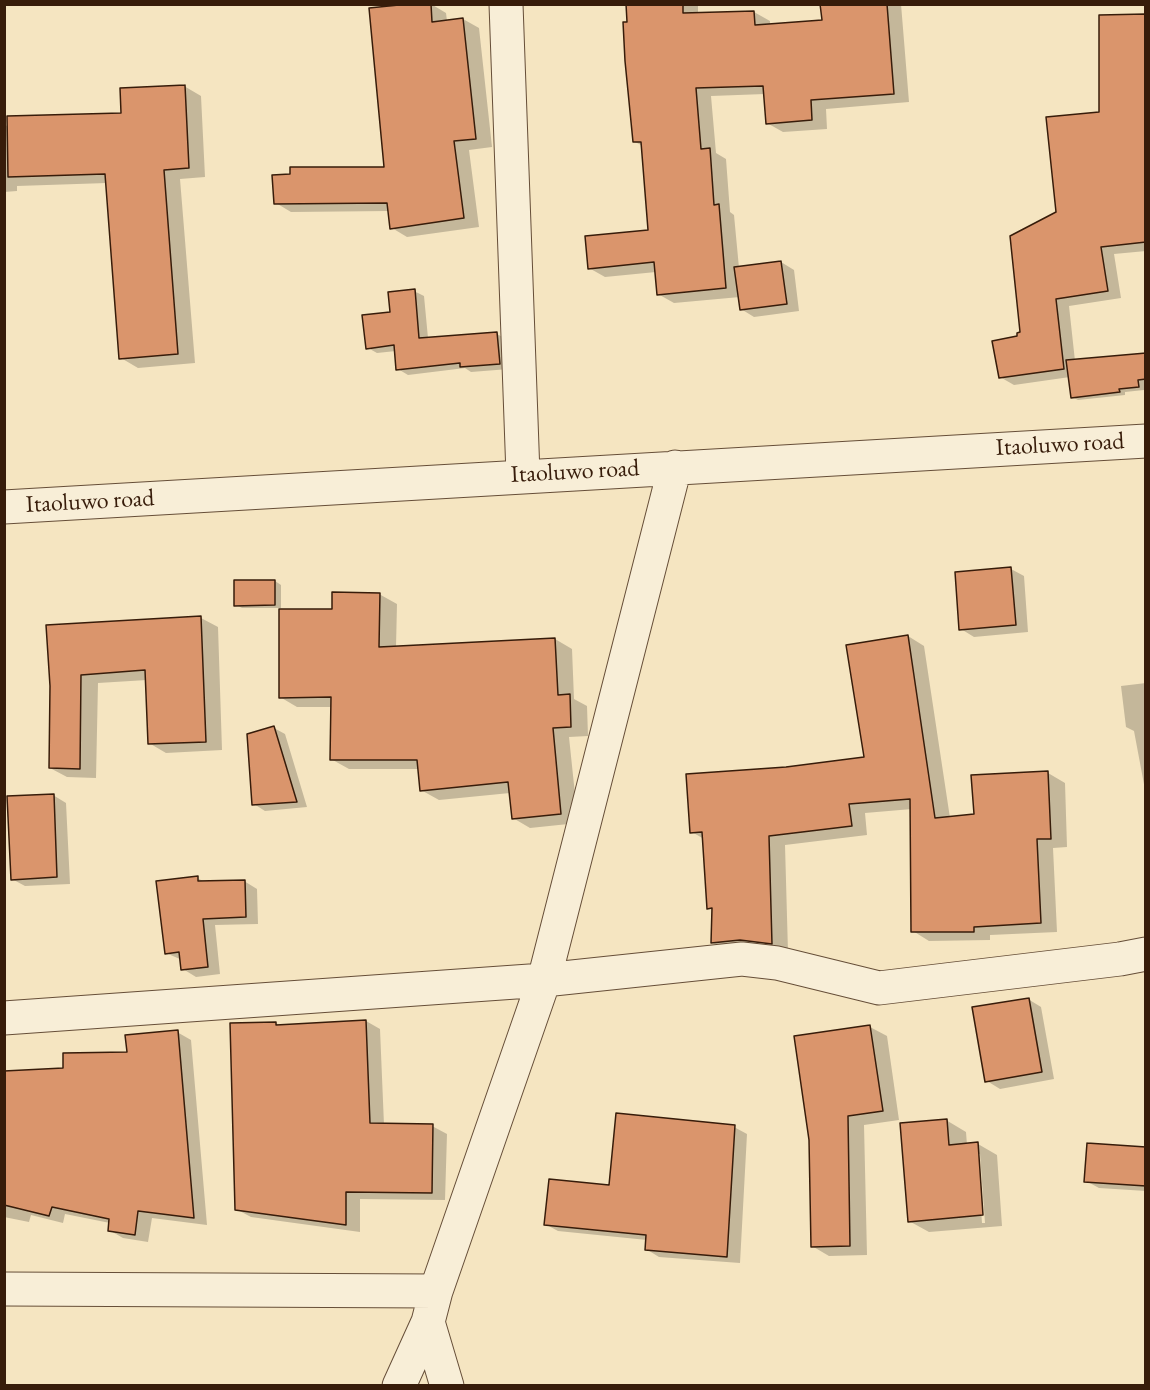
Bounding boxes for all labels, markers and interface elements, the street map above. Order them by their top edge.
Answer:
street label: Itaoluwo road [995,427,1125,463]
street label: Itaoluwo road [510,454,640,490]
street label: Itaoluwo road [25,484,155,520]

